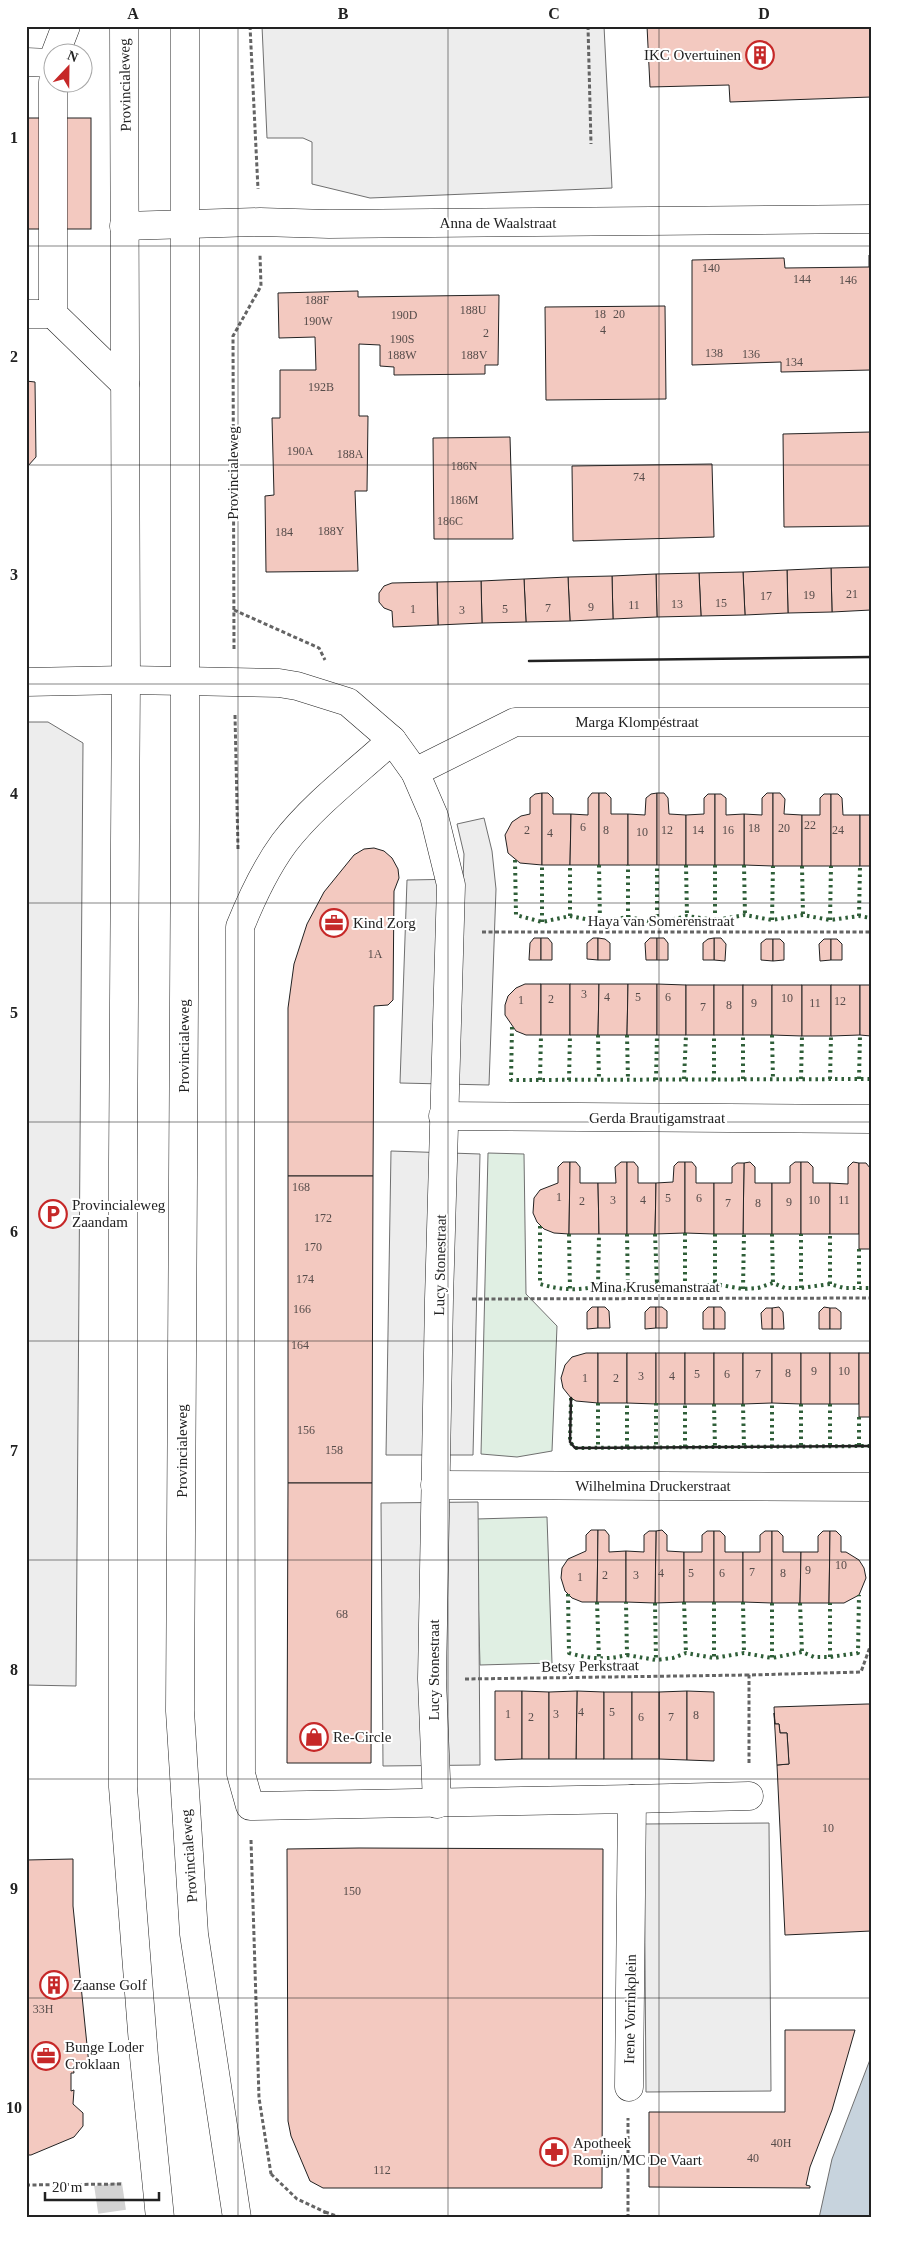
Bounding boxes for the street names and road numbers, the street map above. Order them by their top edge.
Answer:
street label: Provincialeweg [116,38,134,132]
street label: Anna de Waalstraat [440,215,557,231]
street label: Provincialeweg [225,426,241,520]
street label: Marga Klompéstraat [575,714,700,730]
street label: Haya van Somerenstraat [588,913,735,929]
street label: Provincialeweg [176,999,192,1093]
street label: Gerda Brautigamstraat [589,1110,726,1126]
street label: Lucy Stonestraat [431,1213,449,1316]
street label: Mina Krusemanstraat [590,1279,721,1295]
street label: Provincialeweg [174,1404,190,1498]
street label: Wilhelmina Druckerstraat [575,1478,732,1494]
street label: Lucy Stonestraat [426,1619,442,1721]
street label: Betsy Perkstraat [541,1657,640,1675]
street label: Provincialeweg [178,1808,200,1903]
street label: Irene Vorrinkplein [621,1953,639,2064]

